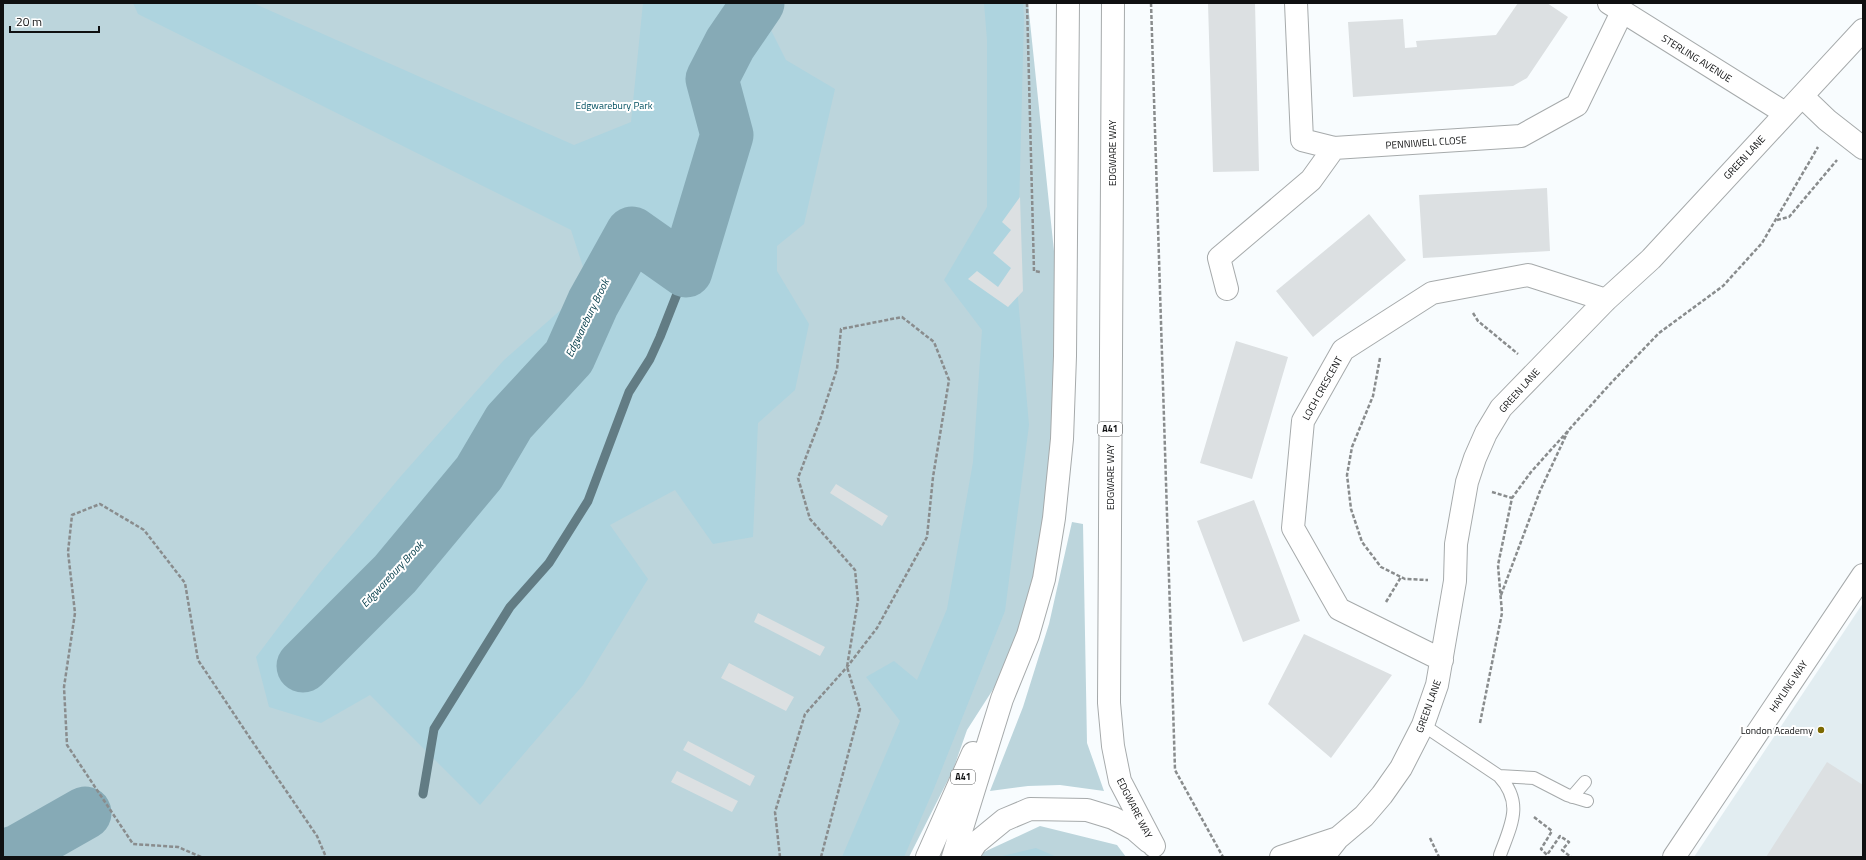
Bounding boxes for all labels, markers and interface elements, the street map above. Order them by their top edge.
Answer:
scale bar [10,8,99,34]
text: 20 m [16,12,42,31]
street label: STERLING AVENUE [1659,31,1735,86]
park label: Edgwarebury Park [575,98,653,113]
street label: EDGWARE WAY [1105,119,1120,186]
street label: PENNIWELL CLOSE [1385,132,1468,153]
street label: GREEN LANE [1720,132,1769,183]
water label: Edgwarebury Brook [561,275,613,360]
street label: LOCH CRESCENT [1299,353,1347,423]
street label: GREEN LANE [1495,364,1544,416]
road number: A41 [1098,422,1122,436]
street label: EDGWARE WAY [1103,443,1118,510]
water label: Edgwarebury Brook [357,537,428,611]
street label: HAYLING WAY [1766,657,1812,715]
street label: GREEN LANE [1412,677,1445,735]
place label: London Academy [1741,723,1813,738]
marker: London Academy [1816,725,1826,735]
road number: A41 [951,770,975,784]
street label: EDGWARE WAY [1113,775,1157,842]

